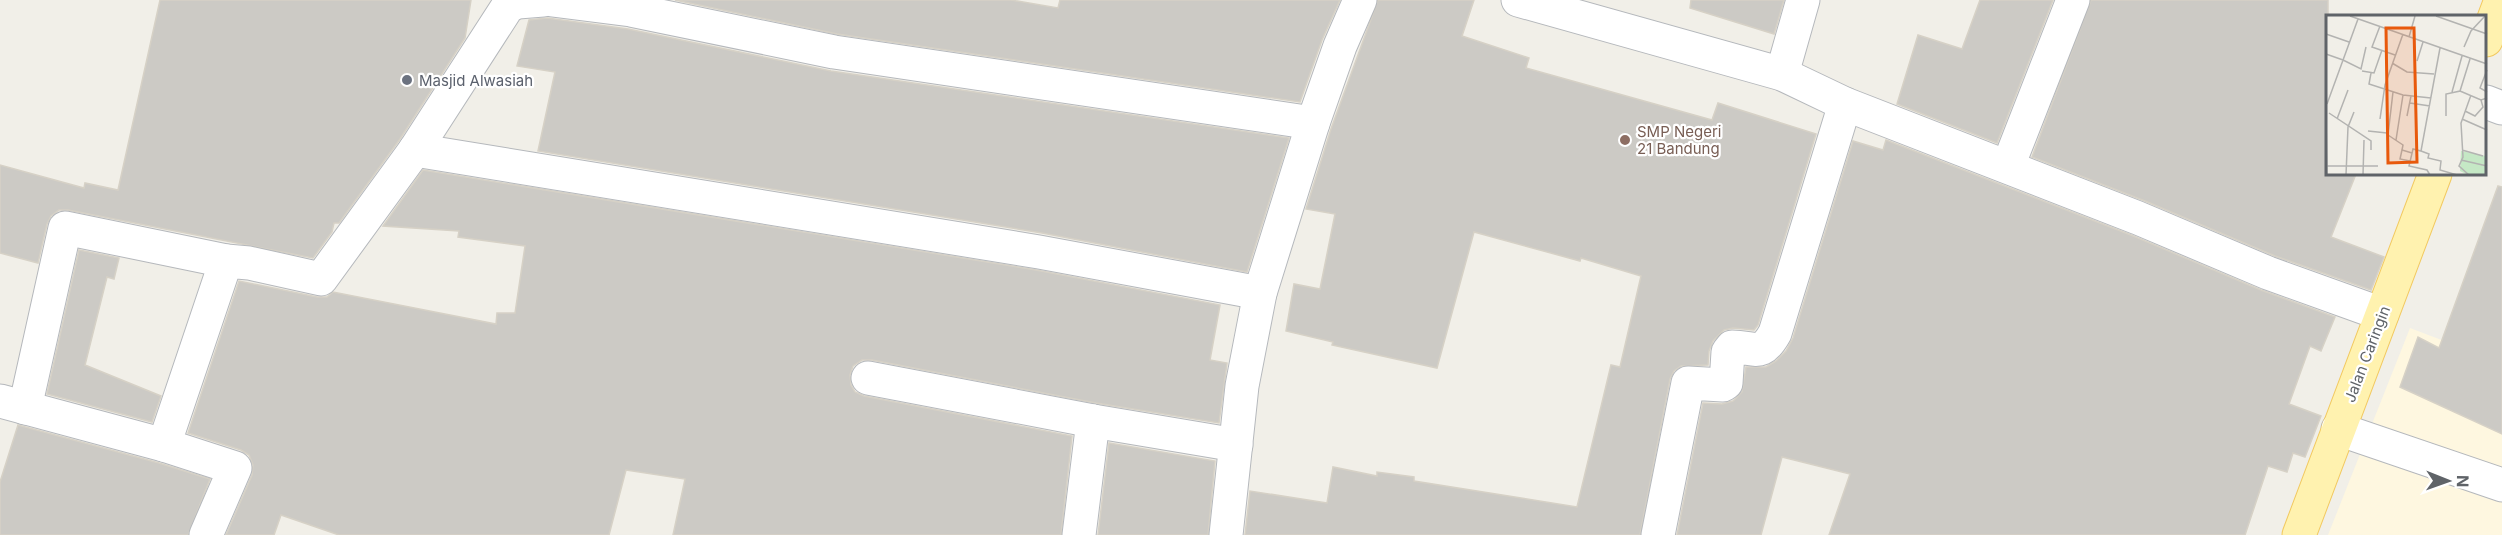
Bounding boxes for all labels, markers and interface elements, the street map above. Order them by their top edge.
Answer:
inset map [2326,15,2487,176]
place label: Masjid Alwasiah [419,71,533,90]
marker: Masjid Alwasiah [400,73,414,87]
place label: SMP Negeri 21 Bandung [1637,122,1721,158]
marker: SMP Negeri 21 Bandung [1618,133,1632,147]
street label: Jalan Caringin [2340,303,2394,405]
north arrow [2418,451,2478,511]
text: N [2453,475,2473,488]

